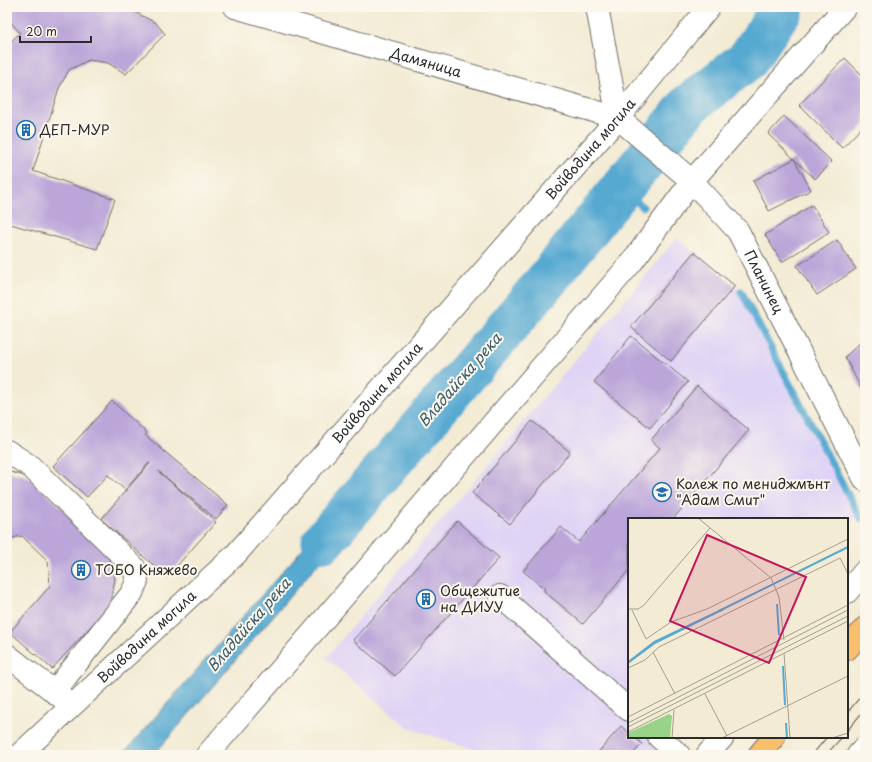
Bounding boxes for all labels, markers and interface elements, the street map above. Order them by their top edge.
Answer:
scale bar [20,18,91,44]
text: 20 m [26,22,57,40]
street label: Дамяница [387,41,464,82]
street label: Войводина могила [540,93,640,204]
building icon: ДЕП-МУР [15,119,37,141]
place label: ДЕП-МУР [39,119,110,140]
street label: Планинец [739,246,789,317]
water label: Владайска река [412,327,507,431]
street label: Войводина могила [327,337,427,448]
place label: Колеж по мениджмънт "Адам Смит" [676,473,830,510]
school or university icon: Колеж по мениджмънт "Адам Смит" [651,481,673,503]
inset map [628,518,848,738]
building icon: ТОБО Княжево [70,559,92,581]
place label: ТОБО Княжево [95,559,198,580]
water label: Владайска река [201,572,296,676]
place label: Общежитие на ДИУУ [440,580,520,617]
street label: Войводина могила [92,585,201,688]
building icon: Общежитие на ДИУУ [415,588,437,610]

